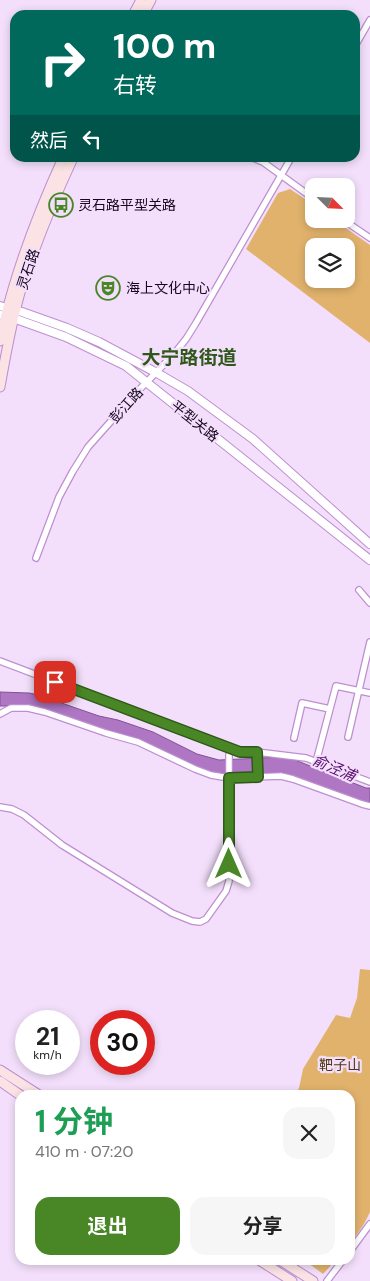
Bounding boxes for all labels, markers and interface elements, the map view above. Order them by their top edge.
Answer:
text: 100 m [113,23,216,69]
icon: right [30,30,95,95]
text: 右转 [113,71,157,100]
icon: left [78,125,106,153]
text: 然后 [30,128,68,153]
north arrow [305,178,355,228]
map controls [305,178,355,288]
bus stop icon: 灵石路平型关路 [48,192,74,218]
place label: 灵石路平型关路 [78,196,176,214]
button: layers [305,238,355,288]
street label: 灵石路 [13,246,43,292]
theatre icon: 海上文化中心 [95,275,121,301]
place label: 海上文化中心 [126,279,210,297]
district label: 大宁路街道 [141,345,237,370]
street label: 彭江路 [105,383,147,427]
street label: 平型关路 [168,396,222,446]
pin [34,661,76,703]
icon: arrive [41,668,69,696]
water label: 俞泾浦 [309,750,360,787]
position arrow [202,837,254,889]
speed limit sign: 30 [90,1010,155,1075]
text: 21 [36,1020,59,1053]
text: km/h [33,1047,62,1063]
park label: 靶子山 [319,1056,361,1074]
text: 1 分钟 [35,1102,113,1141]
button: close [283,1107,335,1159]
text: 410 m · 07:20 [35,1141,133,1162]
button: 退出 [35,1197,180,1255]
button: 分享 [190,1197,335,1255]

